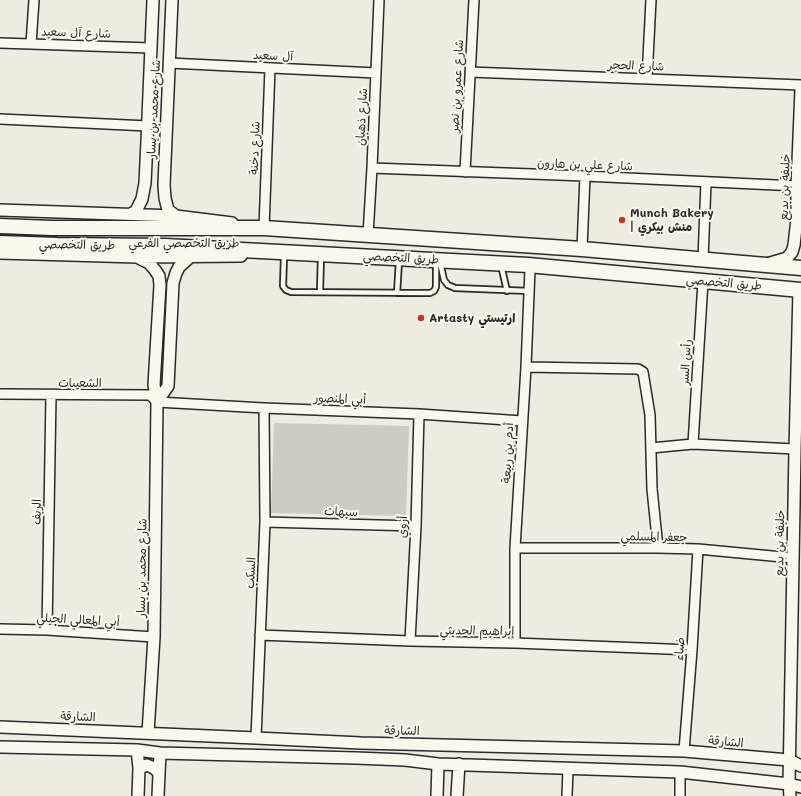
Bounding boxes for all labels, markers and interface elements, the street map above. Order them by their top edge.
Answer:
street label: شارع آل سعيد [41,25,111,41]
street label: شارع عمرو بن نصر [447,39,467,133]
street label: آل سعيد [253,48,293,64]
street label: شارع الحجر [608,58,664,74]
street label: شارع محمد بن يسار [144,59,164,159]
street label: شارع ذهبان [353,88,371,146]
street label: شارع دخنة [247,121,263,175]
street label: خليفة بن بديع [777,153,793,221]
street label: شارع علي بن هارون [537,156,633,174]
place label: Munch Bakery | منش بيكري [630,206,714,234]
marker: Munch Bakery | منش بيكري [617,215,627,225]
street label: طريق التخصصي الفرعي [129,236,239,250]
street label: طريق التخصصي [39,237,115,253]
street label: طريق التخصصي [362,249,440,267]
street label: طريق التخصصي [685,272,763,294]
place label: Artasty ارتيستي [429,311,515,325]
marker: Artasty ارتيستي [416,313,426,323]
street label: رأس السر [678,339,694,385]
street label: الشعيبات [58,376,102,390]
street label: أبي المنصور [314,391,366,407]
street label: أدم بن ربيعة [499,422,517,484]
street label: الريف [30,499,44,525]
street label: سيهات [324,504,358,520]
street label: خليفة بن بديع [772,510,788,576]
street label: أروي [395,516,411,538]
street label: شارع محمد بن يسار [134,518,150,618]
street label: جعفر المسلمي [620,529,688,545]
street label: السكب [243,557,259,589]
street label: أبي المعالي الجيلي [36,611,120,629]
street label: إبراهيم الحديثي [440,623,514,639]
street label: ضباء [672,637,688,661]
street label: الشارقة [60,709,96,725]
street label: الشارقة [384,723,420,739]
street label: الشارقة [708,733,744,751]

